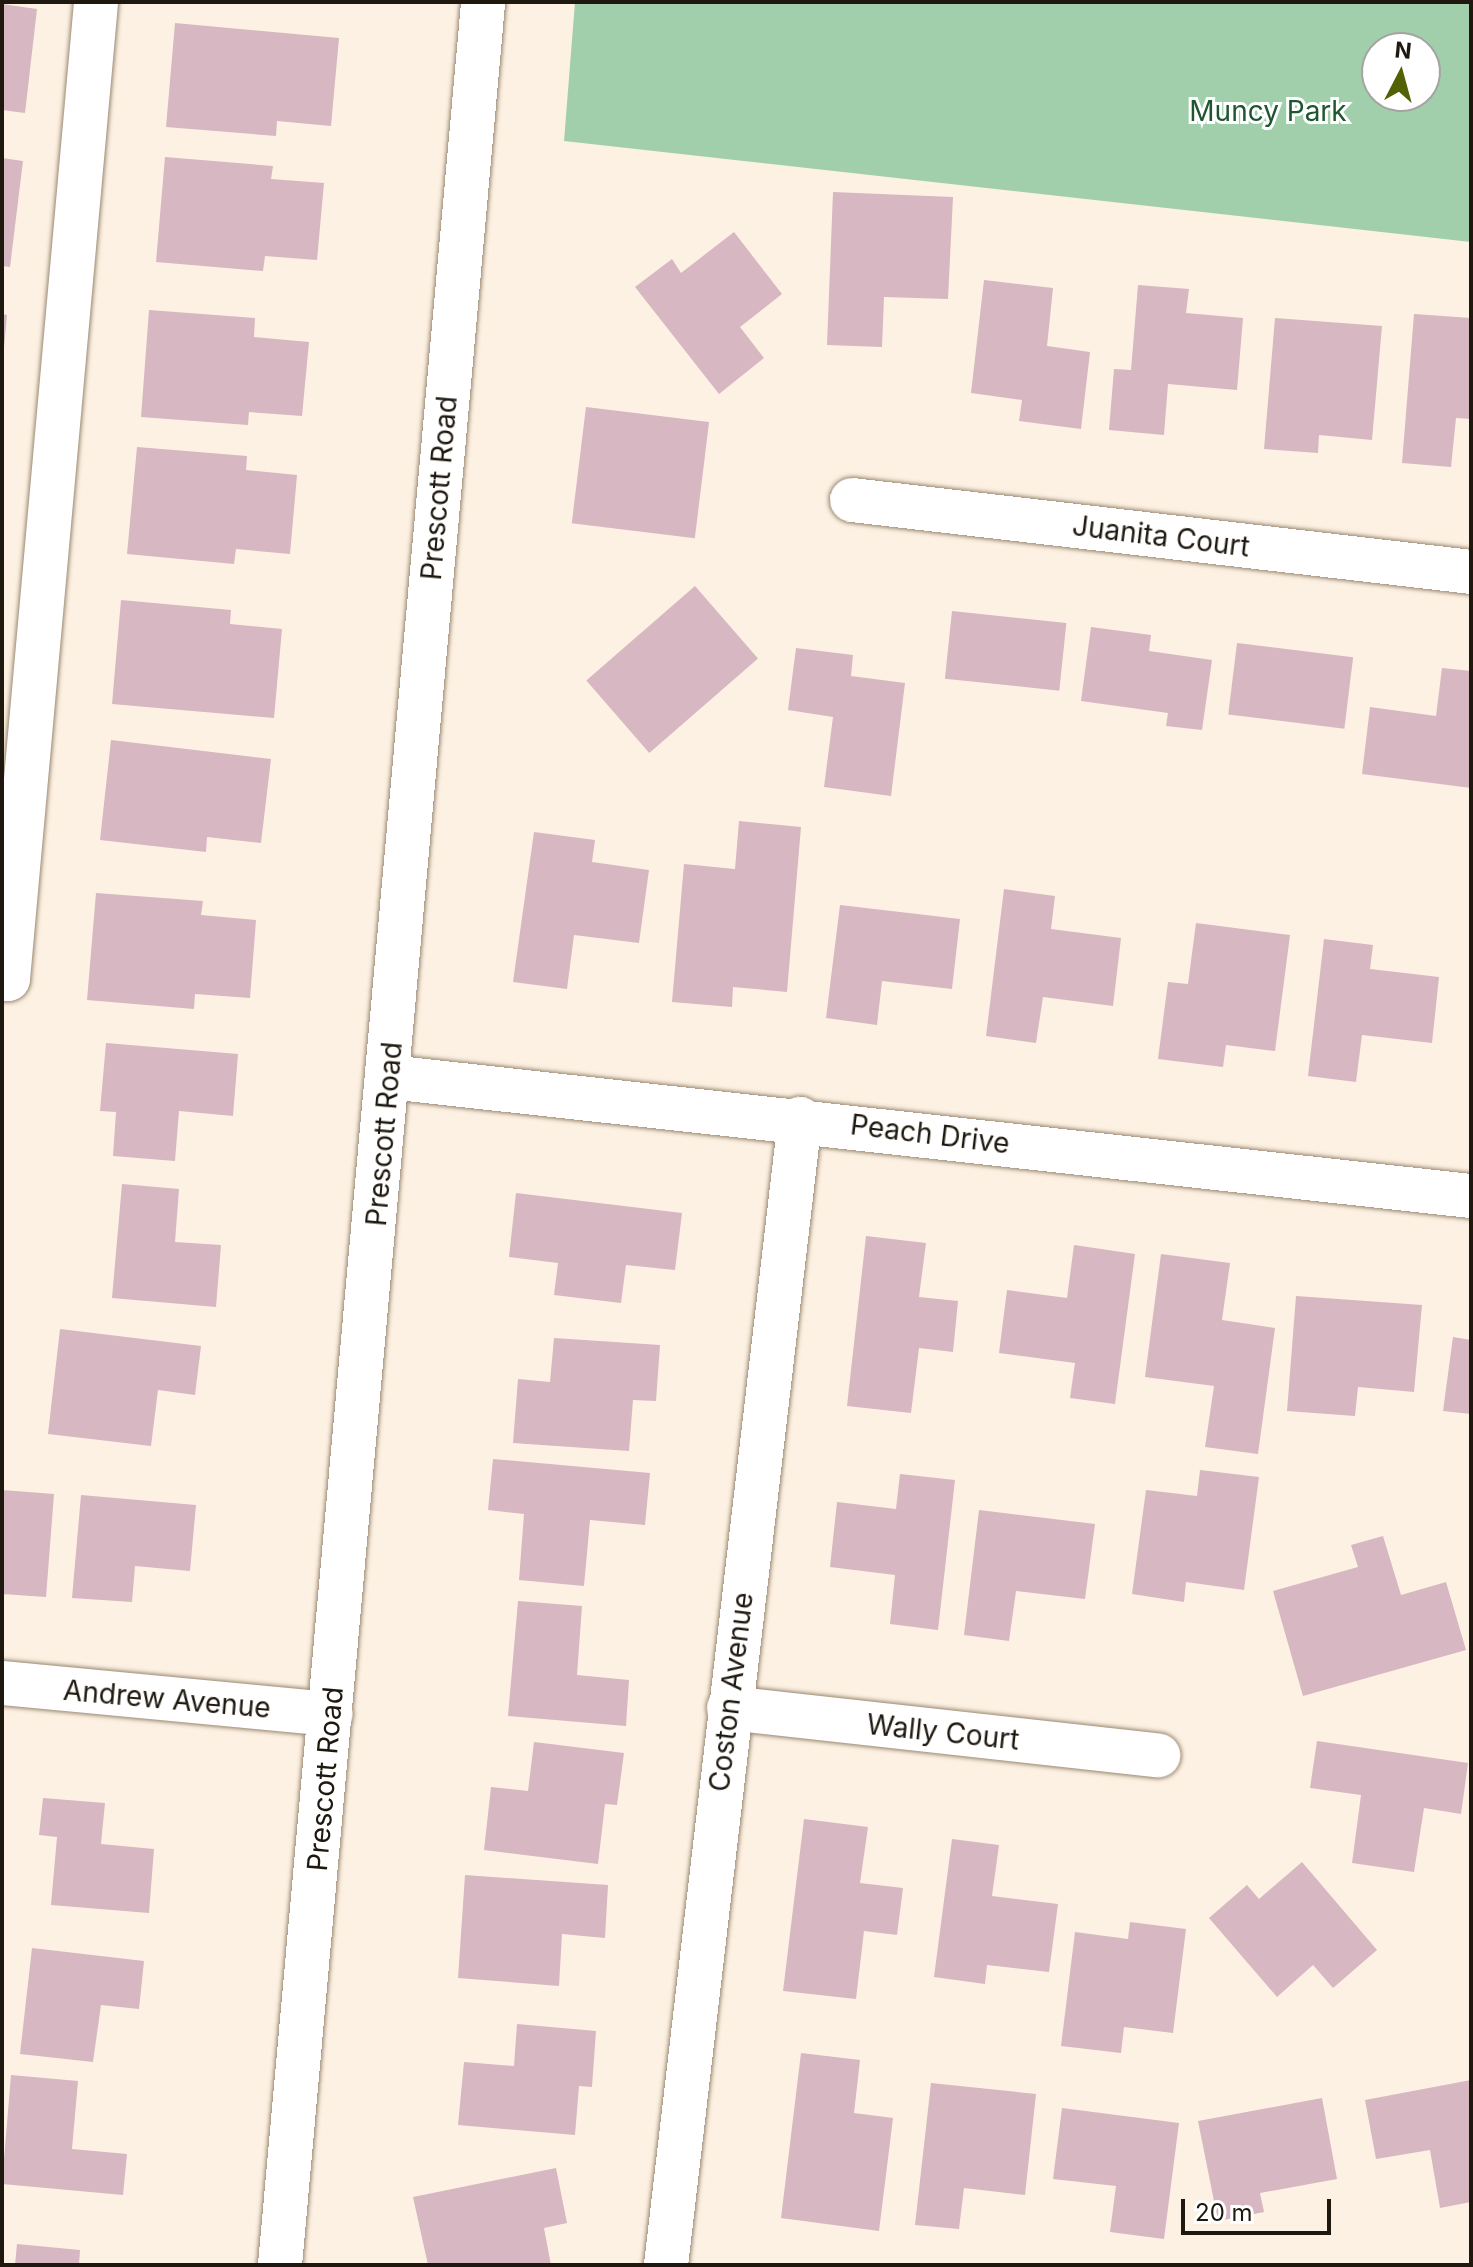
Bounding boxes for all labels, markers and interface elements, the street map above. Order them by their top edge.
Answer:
north arrow [1361,32,1441,112]
text: N [1394,36,1413,64]
park label: Muncy Park [1189,94,1347,128]
street label: Prescott Road [414,394,464,582]
street label: Juanita Court [1070,508,1252,564]
street label: Prescott Road [359,1040,409,1228]
street label: Peach Drive [849,1108,1011,1160]
street label: Coston Avenue [702,1590,760,1794]
street label: Andrew Avenue [62,1673,272,1725]
street label: Prescott Road [300,1685,350,1873]
street label: Wally Court [865,1707,1021,1757]
scale bar [1185,2183,1335,2233]
text: 20 m [1195,2198,1253,2227]

